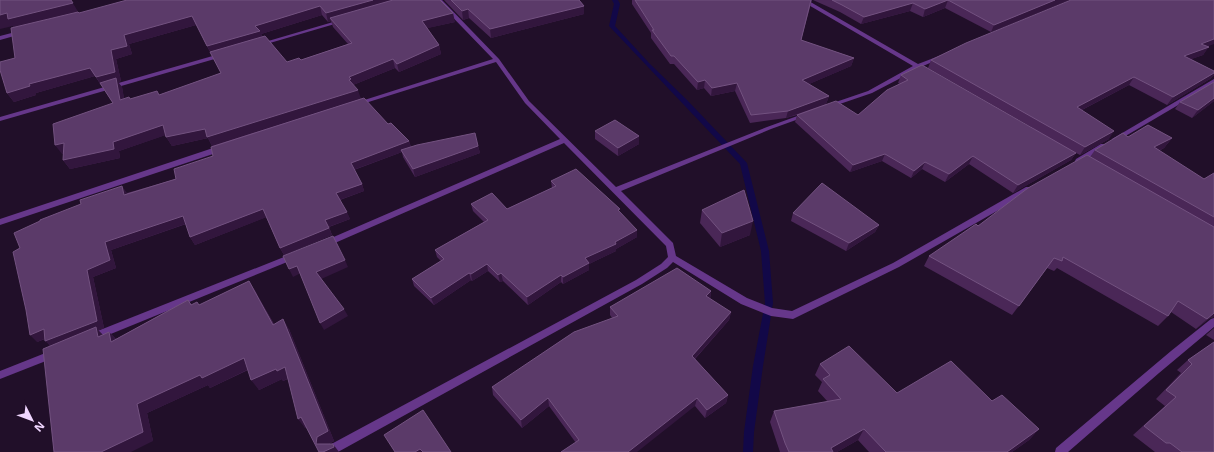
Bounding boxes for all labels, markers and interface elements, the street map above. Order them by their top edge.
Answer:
north arrow [12,400,52,440]
text: N [31,419,48,435]

